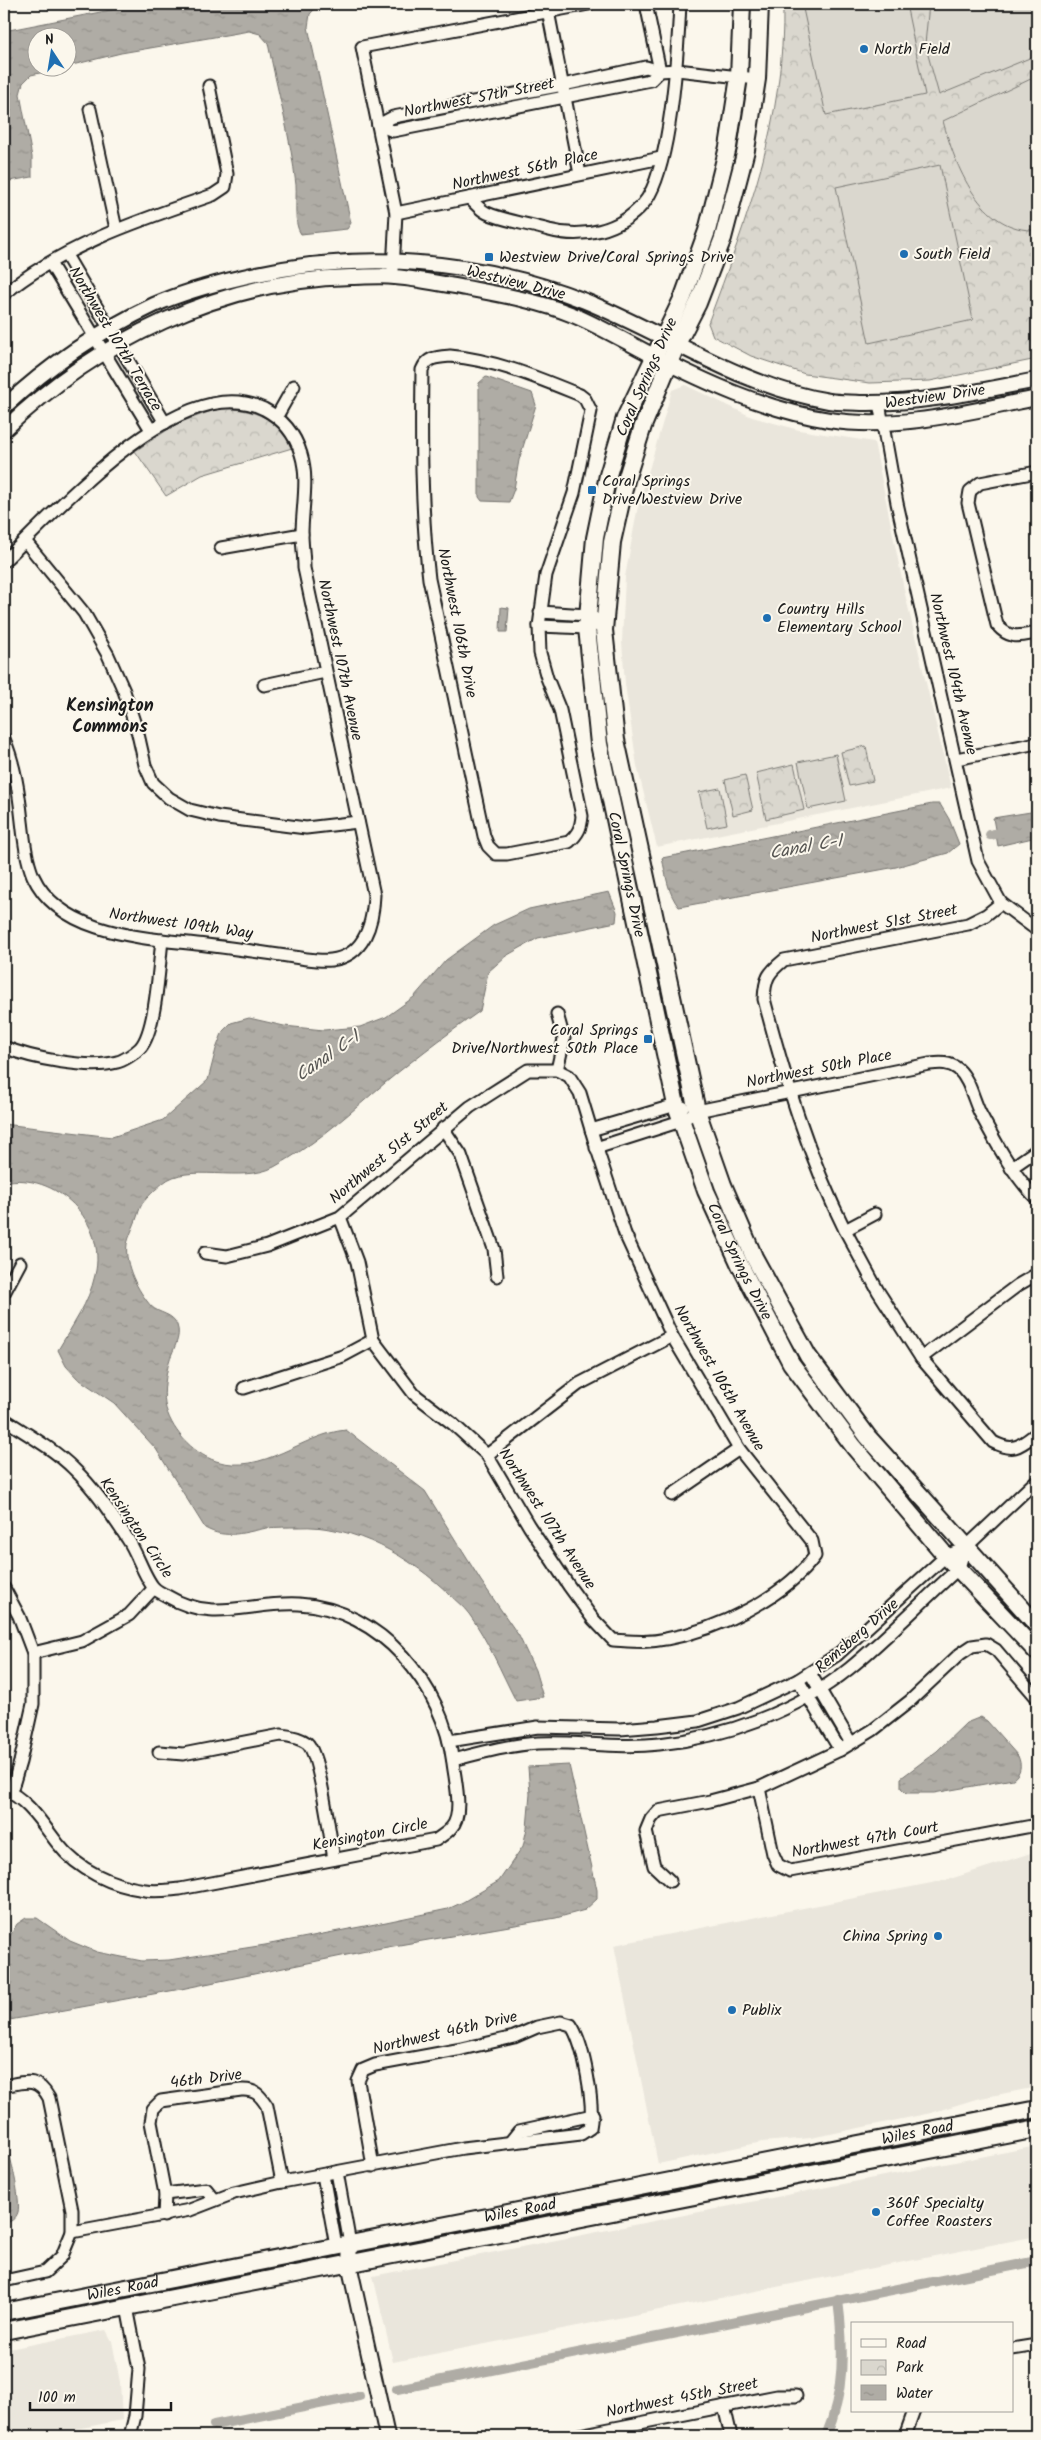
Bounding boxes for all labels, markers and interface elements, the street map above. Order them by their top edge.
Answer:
north arrow [28,28,78,78]
text: N [43,29,56,52]
place label: North Field [874,37,951,62]
marker: North Field [858,43,870,55]
street label: Northwest 57th Street [401,71,557,125]
street label: Northwest 56th Place [450,142,600,198]
place label: South Field [914,242,991,267]
place label: Westview Drive/Coral Springs Drive [499,245,734,270]
marker: South Field [898,248,910,260]
marker: Westview Drive/Coral Springs Drive [483,251,495,263]
street label: Westview Drive [464,259,568,307]
street label: Northwest 107th Terrace [62,262,168,416]
street label: Coral Springs Drive [610,313,684,441]
street label: Westview Drive [883,378,987,416]
place label: Coral Springs Drive/Westview Drive [602,469,742,512]
marker: Coral Springs Drive/Westview Drive [586,484,598,496]
street label: Northwest 106th Drive [430,546,484,700]
street label: Northwest 107th Avenue [311,577,369,743]
street label: Northwest 104th Avenue [922,590,984,758]
place label: Country Hills Elementary School [777,597,902,640]
marker: Country Hills Elementary School [761,612,773,624]
district label: Kensington Commons [66,692,154,742]
street label: Coral Springs Drive [601,809,652,940]
water label: Canal C-1 [767,827,847,869]
street label: Northwest 51st Street [808,897,960,951]
street label: Northwest 109th Way [107,902,255,947]
place label: Coral Springs Drive/Northwest 50th Place [451,1018,638,1061]
water label: Canal C-1 [290,1023,368,1090]
marker: Coral Springs Drive/Northwest 50th Place [642,1033,654,1045]
street label: Northwest 50th Place [744,1043,894,1095]
street label: Northwest 51st Street [324,1095,455,1211]
street label: Coral Springs Drive [701,1199,779,1325]
street label: Northwest 106th Avenue [667,1300,771,1456]
street label: Northwest 107th Avenue [492,1443,602,1595]
street label: Kensington Circle [93,1472,179,1584]
street label: Remsberg Drive [809,1592,905,1680]
street label: Kensington Circle [310,1812,430,1858]
street label: Northwest 47th Court [789,1815,941,1865]
place label: China Spring [842,1924,928,1949]
marker: China Spring [932,1930,944,1942]
place label: Publix [742,1998,783,2023]
street label: Northwest 46th Drive [370,2004,520,2062]
marker: Publix [726,2004,738,2016]
street label: 46th Drive [169,2062,243,2096]
street label: Wiles Road [879,2113,957,2152]
street label: Wiles Road [482,2191,559,2230]
place label: 360f Specialty Coffee Roasters [886,2191,992,2234]
marker: 360f Specialty Coffee Roasters [870,2206,882,2218]
street label: Wiles Road [85,2269,162,2308]
legend [851,2322,1014,2412]
text: Road [896,2332,927,2356]
text: Park [896,2356,924,2380]
street label: Northwest 45th Street [604,2371,761,2425]
scale bar [30,2380,171,2412]
text: Water [896,2382,933,2406]
text: 100 m [38,2386,76,2410]

